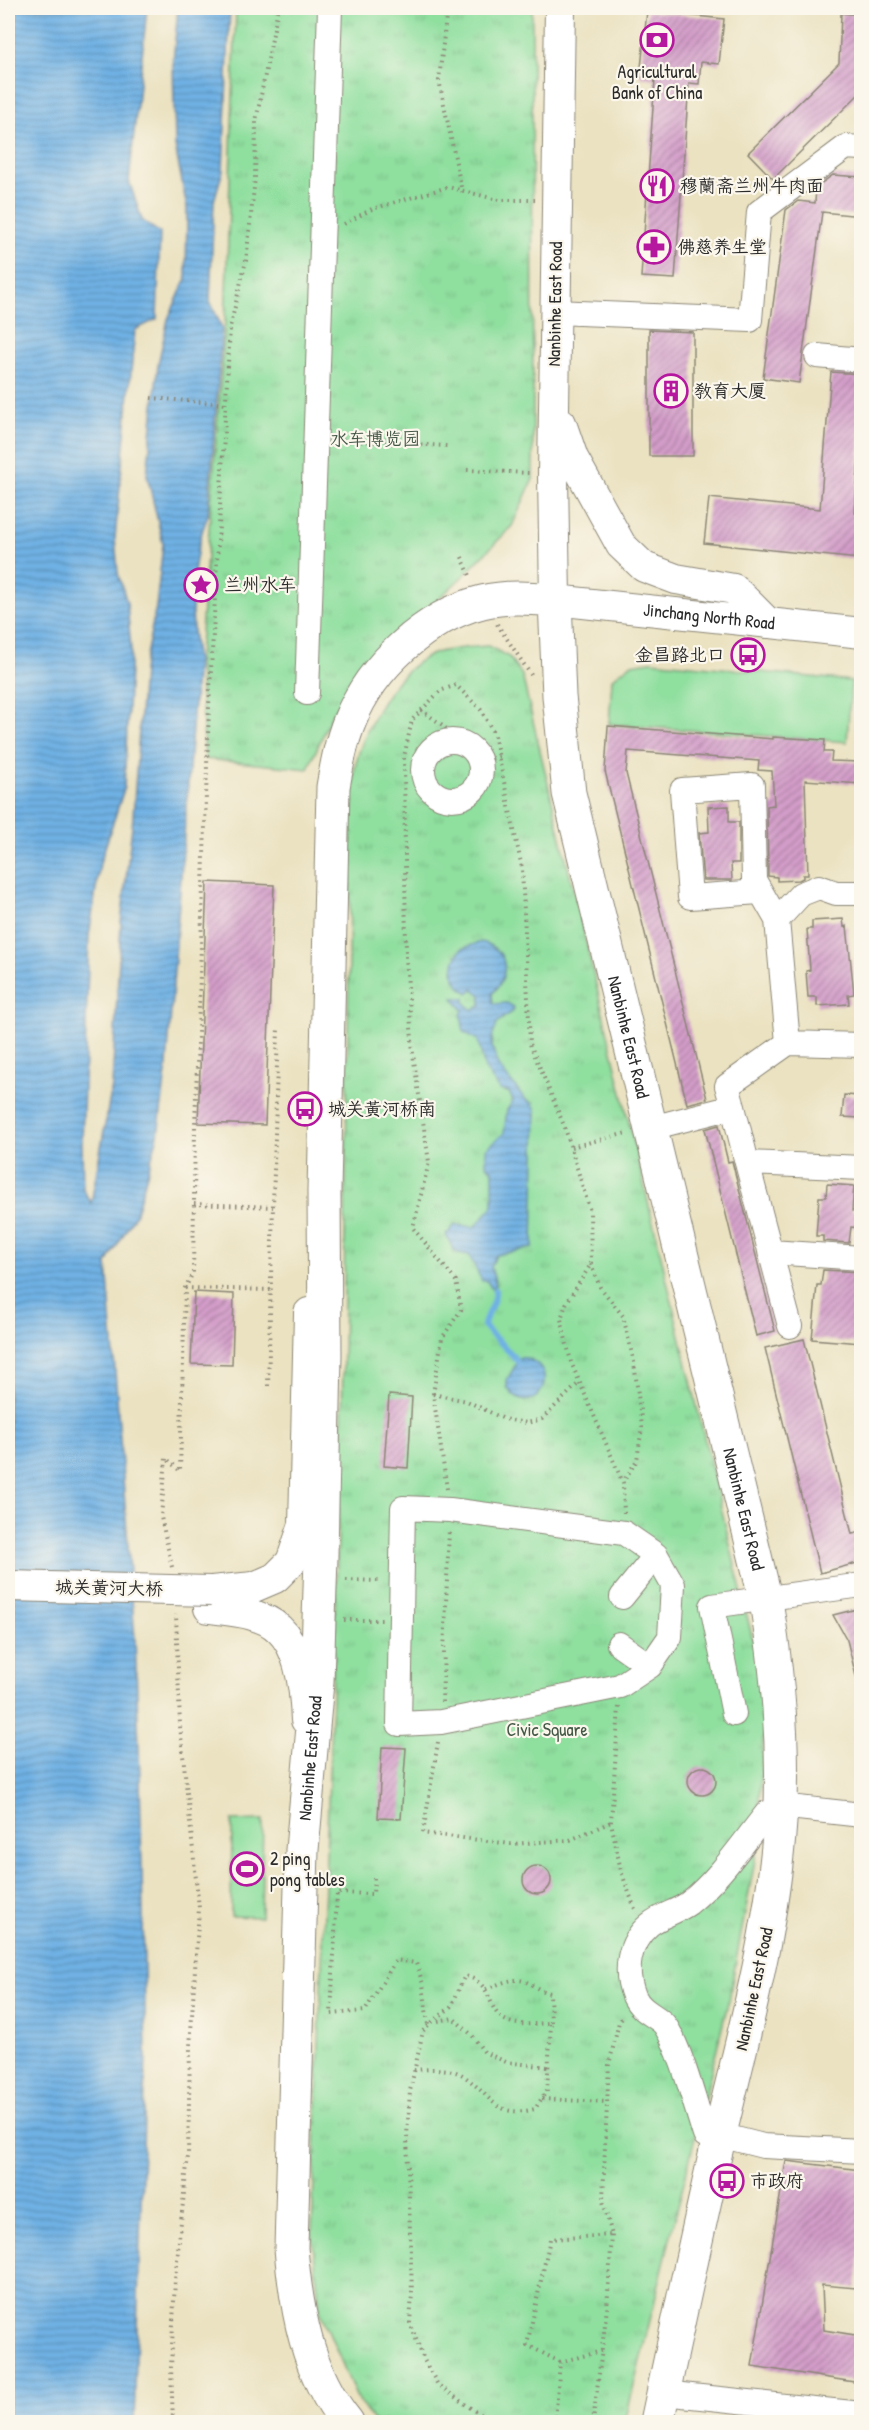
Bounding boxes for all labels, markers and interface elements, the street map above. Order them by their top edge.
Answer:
bank icon: Agricultural Bank of China [639,22,675,58]
place label: Agricultural Bank of China [612,59,702,105]
restaurant icon: 穆蘭斋兰州牛肉面 [639,168,675,204]
place label: 穆蘭斋兰州牛肉面 [680,173,824,198]
pharmacy icon: 佛慈养生堂 [636,229,672,265]
place label: 佛慈养生堂 [677,234,767,259]
street label: Nanbinhe East Road [541,241,568,367]
building icon: 教育大厦 [653,373,689,409]
place label: 教育大厦 [694,378,766,403]
park label: 水车博览园 [330,426,420,451]
place icon: 兰州水车 [183,567,219,603]
place label: 兰州水车 [224,572,296,597]
street label: Jinchang North Road [642,597,776,636]
bus stop icon: 金昌路北口 [730,637,766,673]
place label: 金昌路北口 [635,642,725,667]
street label: Nanbinhe East Road [602,973,656,1101]
bus stop icon: 城关黄河桥南 [287,1091,323,1127]
place label: 城关黄河桥南 [328,1096,436,1121]
street label: Nanbinhe East Road [717,1445,771,1573]
street label: 城关黄河大桥 [55,1574,163,1601]
street label: Nanbinhe East Road [292,1695,328,1822]
park label: Civic Square [506,1717,588,1742]
place label: 2 ping pong tables [270,1846,345,1892]
sports icon: 2 ping pong tables [229,1851,265,1887]
street label: Nanbinhe East Road [728,1925,779,2053]
bus stop icon: 市政府 [709,2163,745,2199]
place label: 市政府 [750,2168,804,2193]

